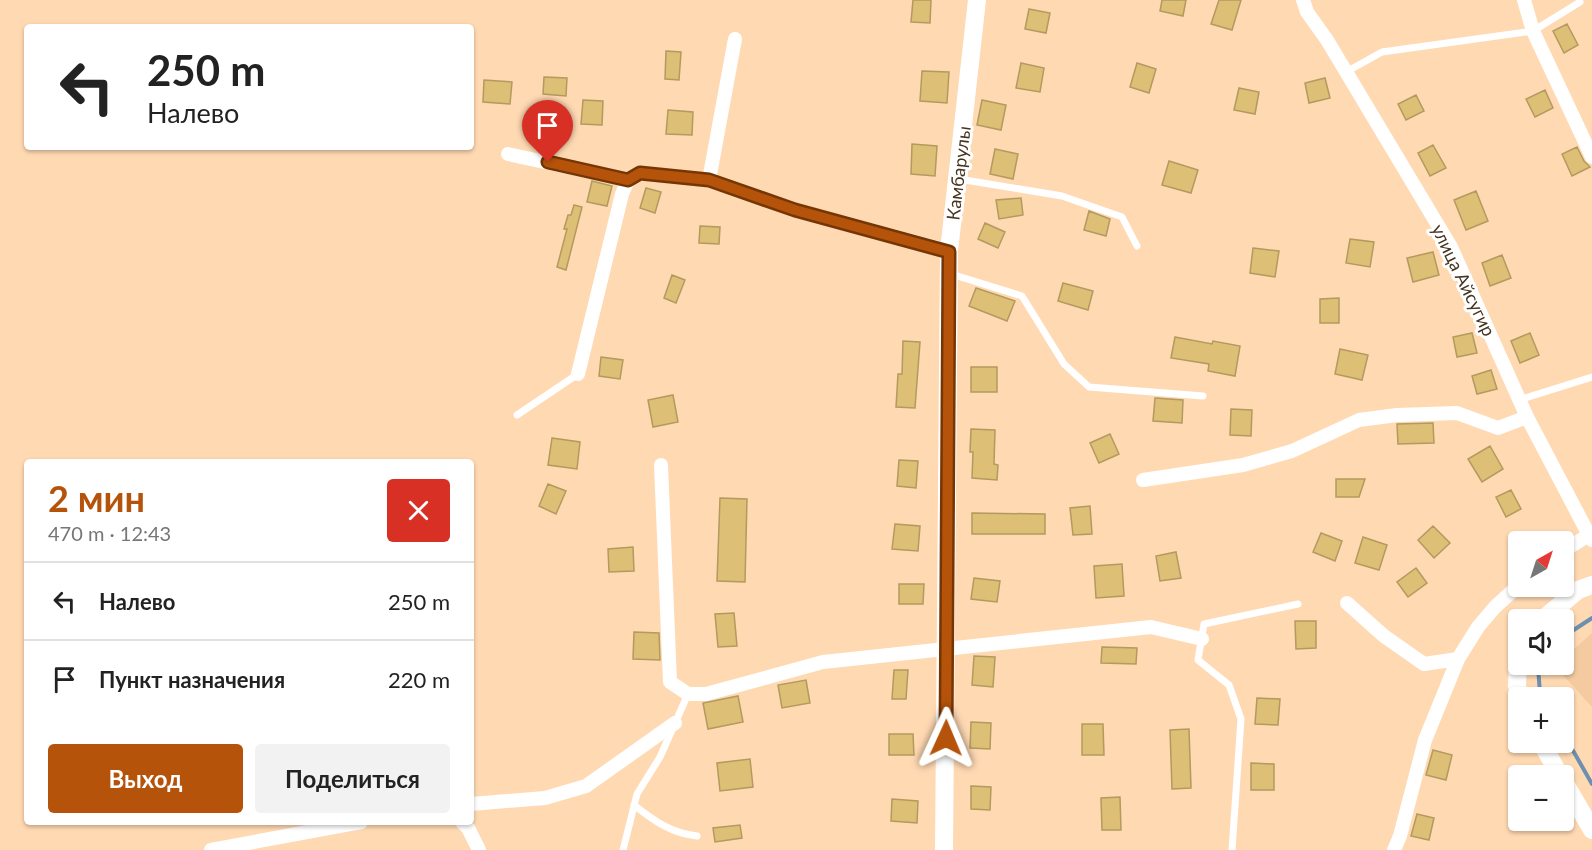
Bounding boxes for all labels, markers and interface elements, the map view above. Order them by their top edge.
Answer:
text: 250 m [147,45,265,95]
icon: left [48,48,126,126]
text: Налево [147,96,239,129]
pin [522,100,573,162]
icon: arrive [531,109,564,142]
street label: Камбарулы [941,125,975,221]
street label: улица Айсугир [1427,220,1501,340]
text: 2 мин [48,476,145,520]
button: close [387,479,450,542]
text: 470 m · 12:43 [48,521,171,545]
north arrow [1508,531,1574,597]
map controls [1508,531,1574,831]
icon: left [48,585,81,618]
text: Налево [99,588,175,615]
text: 250 m [388,588,450,615]
button: sound [1508,609,1574,675]
icon: arrive [48,663,81,696]
text: Пункт назначения [99,666,285,693]
text: 220 m [388,666,450,693]
button: + [1508,687,1574,753]
position arrow [914,706,978,770]
button: Выход [48,744,243,813]
button: Поделиться [255,744,450,813]
button: − [1508,765,1574,831]

